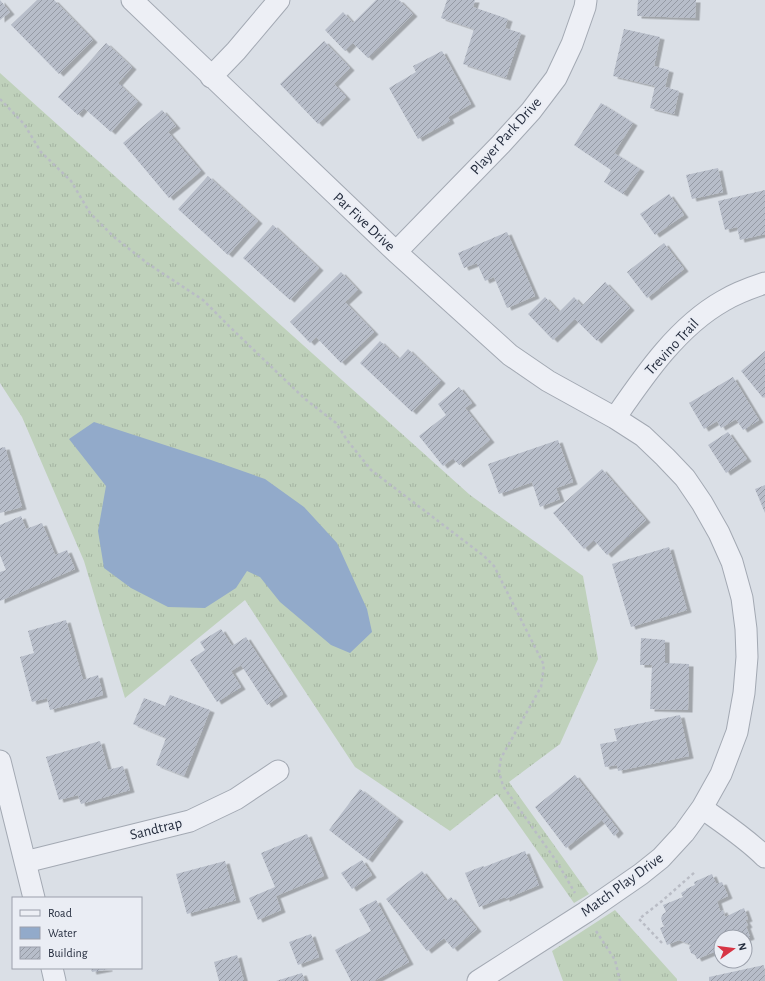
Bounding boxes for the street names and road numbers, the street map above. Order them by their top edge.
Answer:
street label: Player Park Drive [468,94,544,178]
street label: Par Five Drive [330,190,398,254]
street label: Trevino Trail [642,316,702,378]
street label: Sandtrap [128,815,184,843]
street label: Match Play Drive [578,850,666,920]

